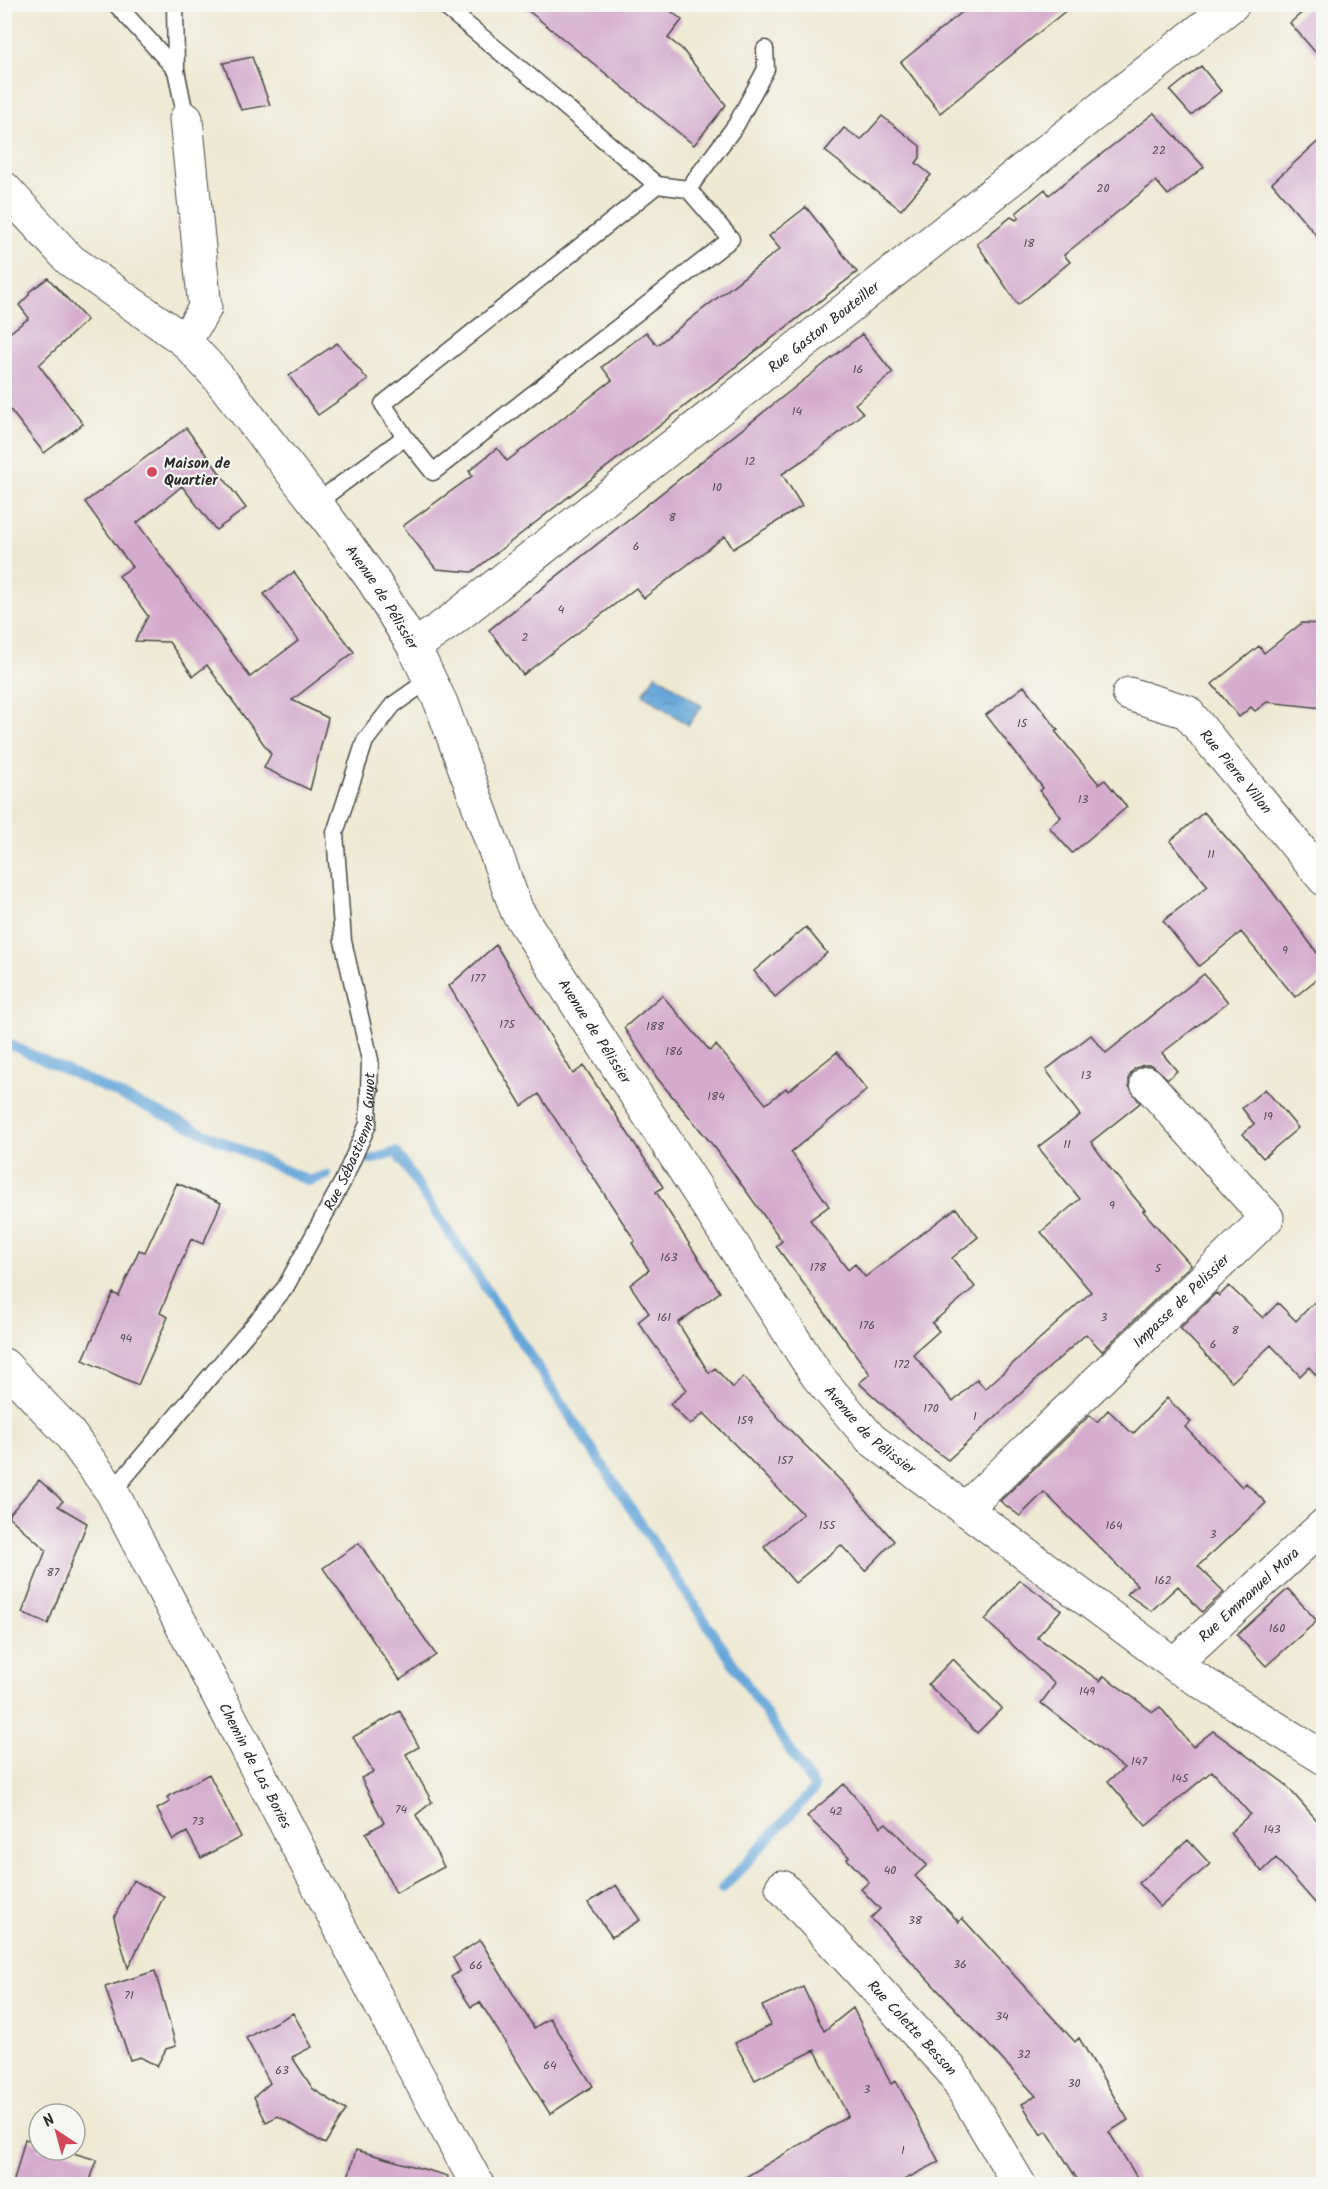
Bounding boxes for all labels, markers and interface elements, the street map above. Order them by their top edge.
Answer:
house number: 22 [1152,141,1166,160]
house number: 20 [1097,179,1109,198]
house number: 18 [1024,234,1035,253]
street label: Rue Gaston Bouteiller [763,275,886,379]
house number: 16 [853,360,863,379]
house number: 14 [792,402,803,421]
place label: Maison de Quartier [164,452,231,493]
house number: 12 [745,452,755,471]
marker: Maison de Quartier [145,465,159,479]
house number: 10 [712,478,722,497]
house number: 8 [668,508,676,527]
house number: 6 [633,537,639,556]
street label: Avenue de Pélissier [338,541,425,656]
house number: 4 [558,600,565,619]
house number: 2 [522,628,529,647]
house number: 15 [1017,714,1029,733]
street label: Rue Pierre Villon [1193,725,1277,820]
house number: 13 [1078,790,1088,809]
house number: 11 [1207,845,1215,864]
house number: 9 [1282,941,1288,960]
house number: 177 [471,969,486,988]
street label: Avenue de Pélissier [551,975,637,1090]
house number: 175 [499,1015,516,1034]
house number: 188 [646,1017,665,1036]
house number: 186 [665,1042,683,1061]
house number: 13 [1081,1066,1091,1085]
street label: Rue Sébastienne Guyot [318,1072,383,1215]
house number: 184 [707,1087,725,1106]
house number: 19 [1263,1107,1273,1126]
house number: 11 [1063,1135,1071,1154]
house number: 9 [1109,1196,1115,1215]
house number: 163 [660,1248,678,1267]
street label: Impasse de Pelissier [1128,1248,1237,1354]
house number: 178 [810,1258,827,1277]
house number: 5 [1155,1259,1163,1278]
house number: 161 [657,1308,671,1327]
house number: 3 [1101,1308,1108,1327]
house number: 176 [859,1316,875,1335]
house number: 8 [1231,1321,1239,1340]
house number: 94 [120,1329,133,1348]
house number: 6 [1210,1335,1216,1354]
house number: 172 [894,1355,910,1374]
street label: Avenue de Pélissier [817,1381,921,1482]
house number: 170 [923,1399,939,1418]
house number: 1 [973,1407,977,1426]
house number: 159 [737,1411,753,1430]
house number: 157 [777,1451,793,1470]
house number: 155 [819,1516,837,1535]
house number: 164 [1105,1516,1123,1535]
house number: 3 [1210,1525,1217,1544]
street label: Rue Emmanuel Mora [1193,1542,1306,1649]
house number: 87 [47,1563,60,1582]
house number: 162 [1154,1571,1172,1590]
house number: 160 [1269,1619,1285,1638]
house number: 149 [1079,1682,1095,1701]
street label: Chemin de Las Bories [211,1699,298,1834]
house number: 147 [1131,1752,1147,1771]
house number: 145 [1172,1769,1190,1788]
house number: 74 [395,1800,407,1819]
house number: 42 [829,1802,843,1821]
house number: 73 [192,1812,204,1831]
house number: 143 [1263,1820,1281,1839]
house number: 40 [884,1861,896,1880]
house number: 38 [908,1911,923,1930]
house number: 36 [953,1955,967,1974]
house number: 66 [469,1956,483,1975]
street label: Rue Colette Besson [861,1975,962,2082]
house number: 71 [124,1986,134,2005]
house number: 34 [995,2007,1009,2026]
house number: 32 [1017,2045,1031,2064]
house number: 64 [543,2056,557,2075]
house number: 63 [275,2061,289,2080]
house number: 30 [1068,2074,1080,2093]
house number: 3 [864,2080,871,2099]
north arrow [27,2102,87,2162]
text: N [38,2108,61,2134]
house number: 1 [901,2141,905,2160]

